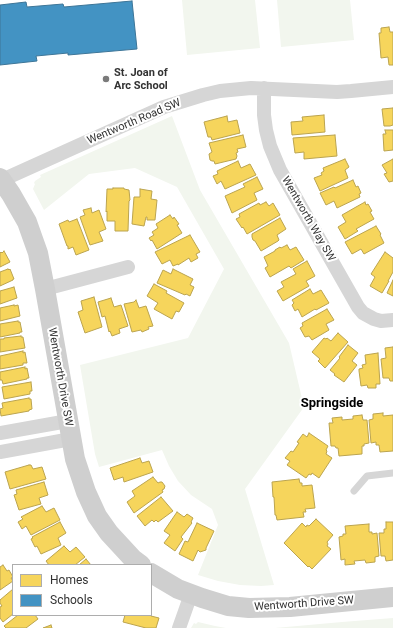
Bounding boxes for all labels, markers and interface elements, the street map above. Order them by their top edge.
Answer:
place label: St. Joan of Arc School [114,66,168,92]
marker: St. Joan of Arc School [101,74,111,84]
street label: Wentworth Road SW [85,96,183,148]
street label: Wentworth Way SW [278,174,338,264]
street label: Wentworth Drive SW [45,327,75,427]
district label: Springside [301,396,363,412]
legend [12,564,152,616]
text: Homes [50,573,88,587]
text: Schools [50,593,93,607]
street label: Wentworth Drive SW [254,594,354,614]

